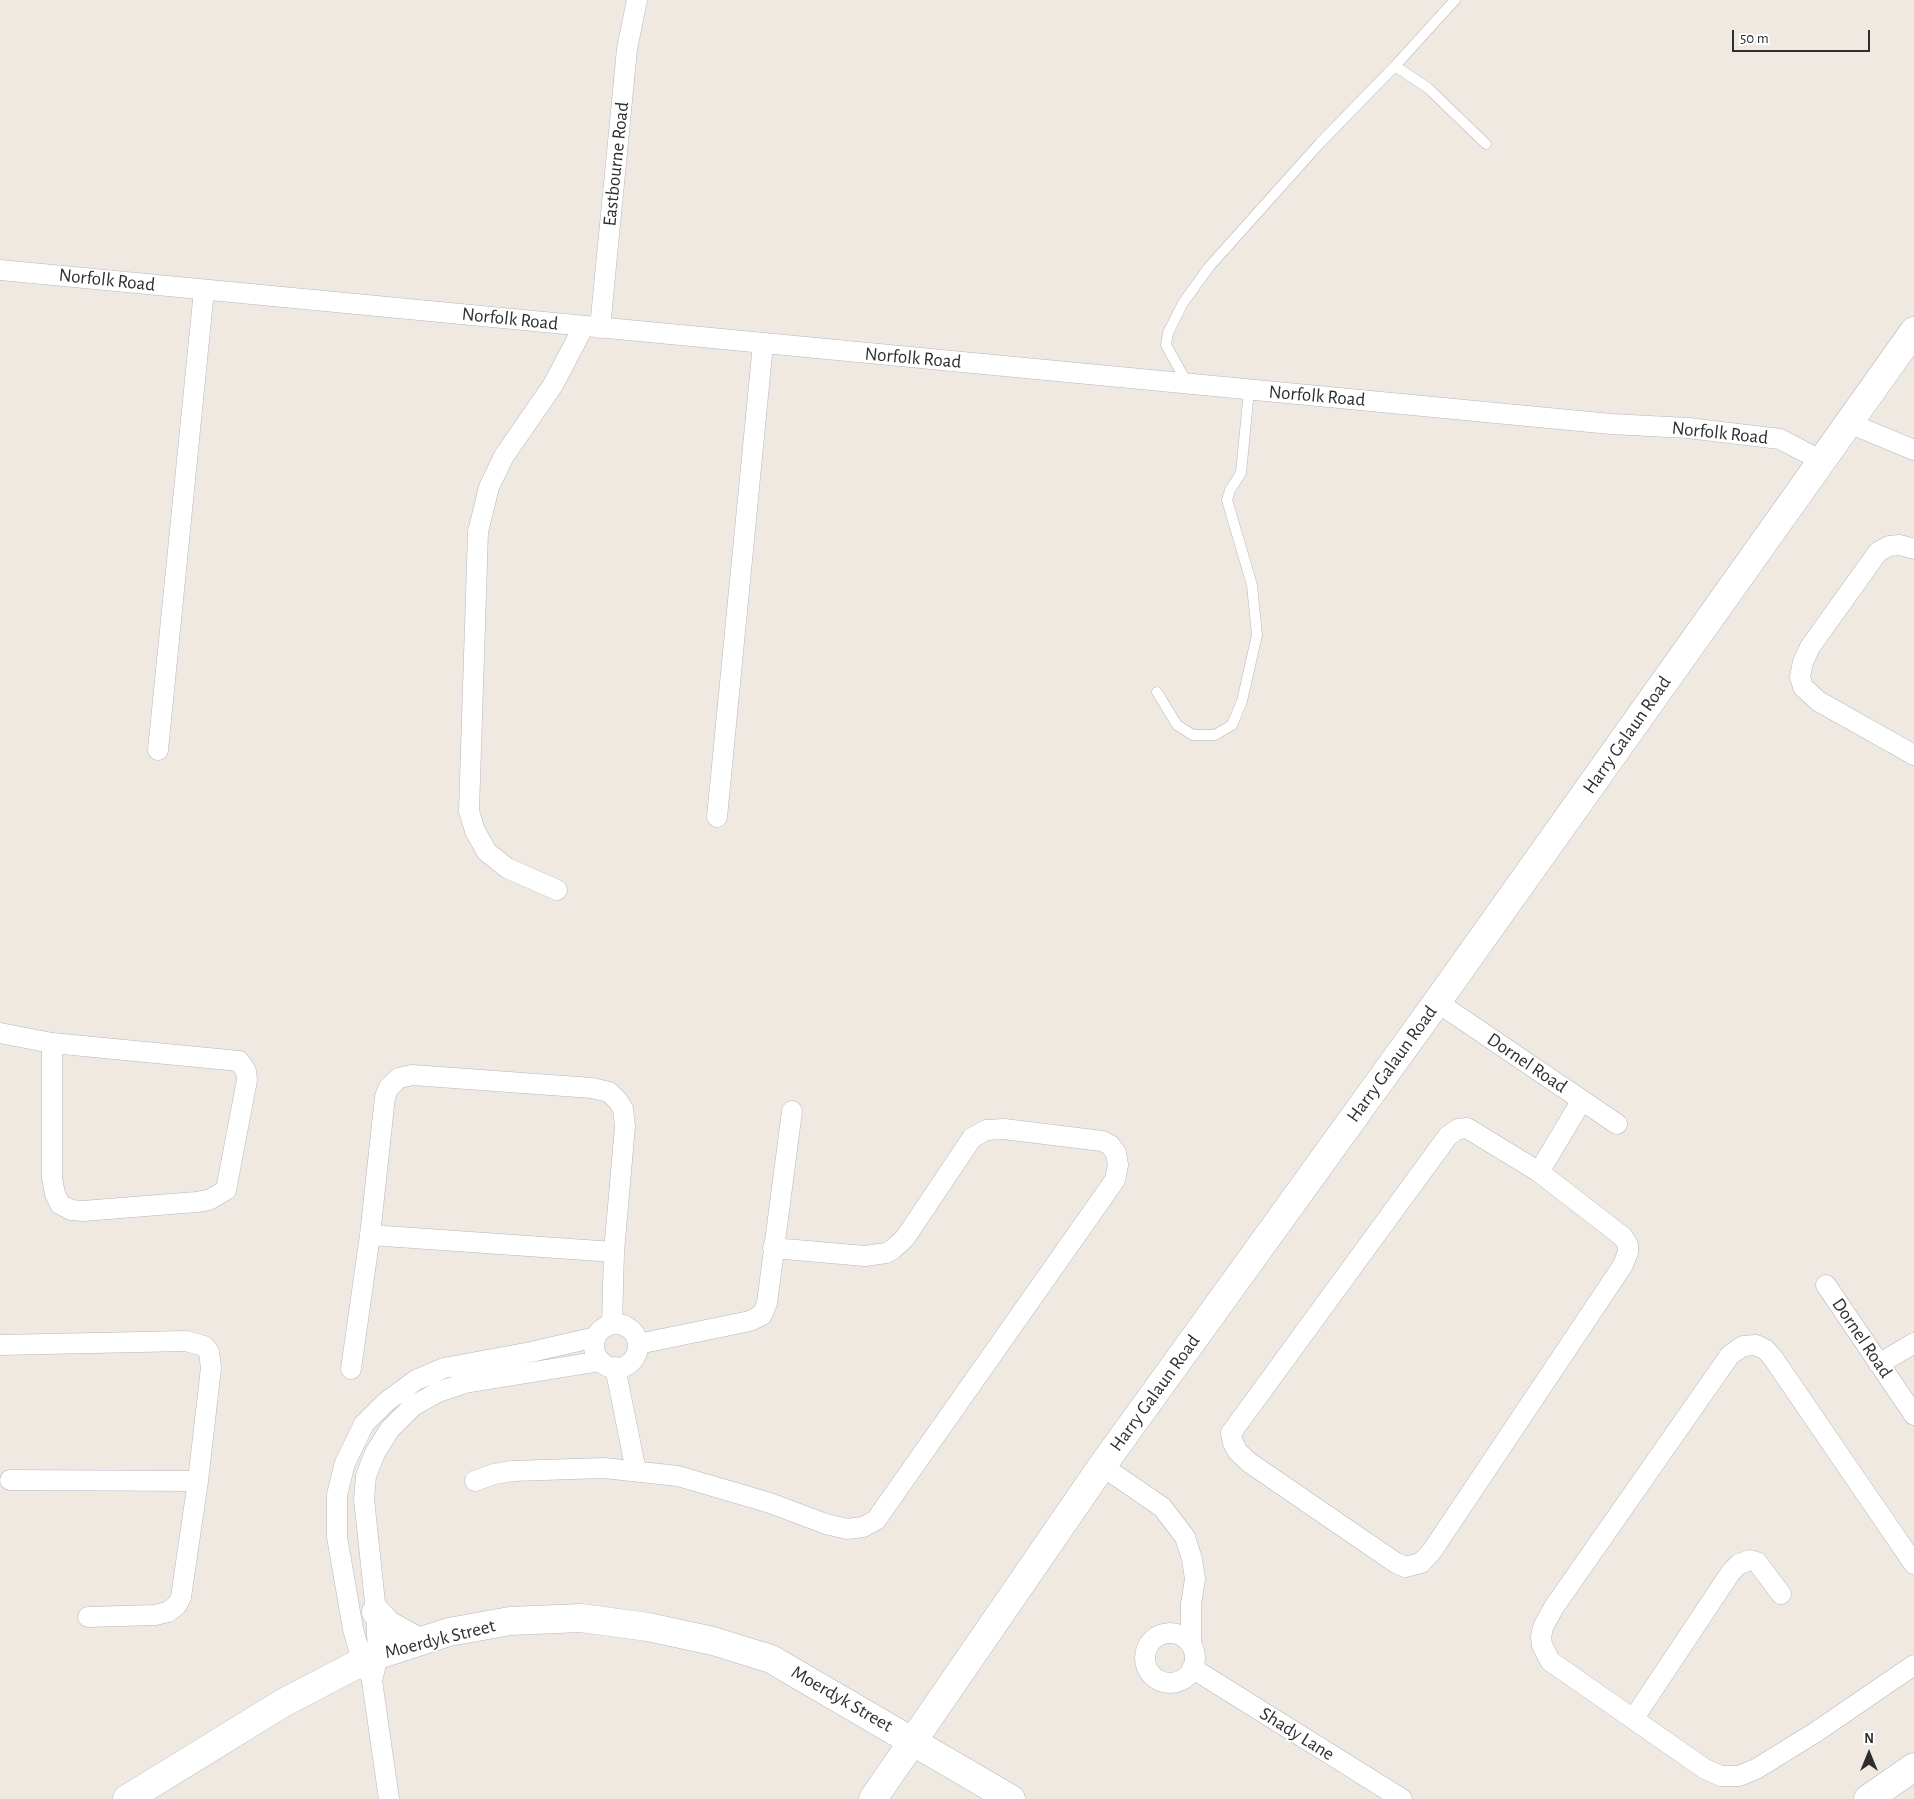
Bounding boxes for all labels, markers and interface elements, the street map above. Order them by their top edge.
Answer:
scale bar [1734,20,1872,52]
text: 50 m [1740,31,1769,46]
street label: Eastbourne Road [598,101,634,227]
street label: Norfolk Road [58,264,156,296]
street label: Norfolk Road [461,303,559,335]
street label: Norfolk Road [864,342,962,374]
street label: Norfolk Road [1268,380,1366,412]
street label: Norfolk Road [1671,417,1769,449]
street label: Harry Galaun Road [1578,672,1676,798]
street label: Harry Galaun Road [1342,1001,1442,1127]
street label: Dornel Road [1483,1028,1571,1098]
street label: Dornel Road [1827,1294,1897,1382]
street label: Harry Galaun Road [1105,1330,1205,1456]
street label: Moerdyk Street [382,1614,498,1664]
street label: Moerdyk Street [787,1661,897,1737]
street label: Shady Lane [1256,1702,1338,1766]
north arrow [1844,1729,1894,1779]
text: N [1864,1732,1874,1746]

